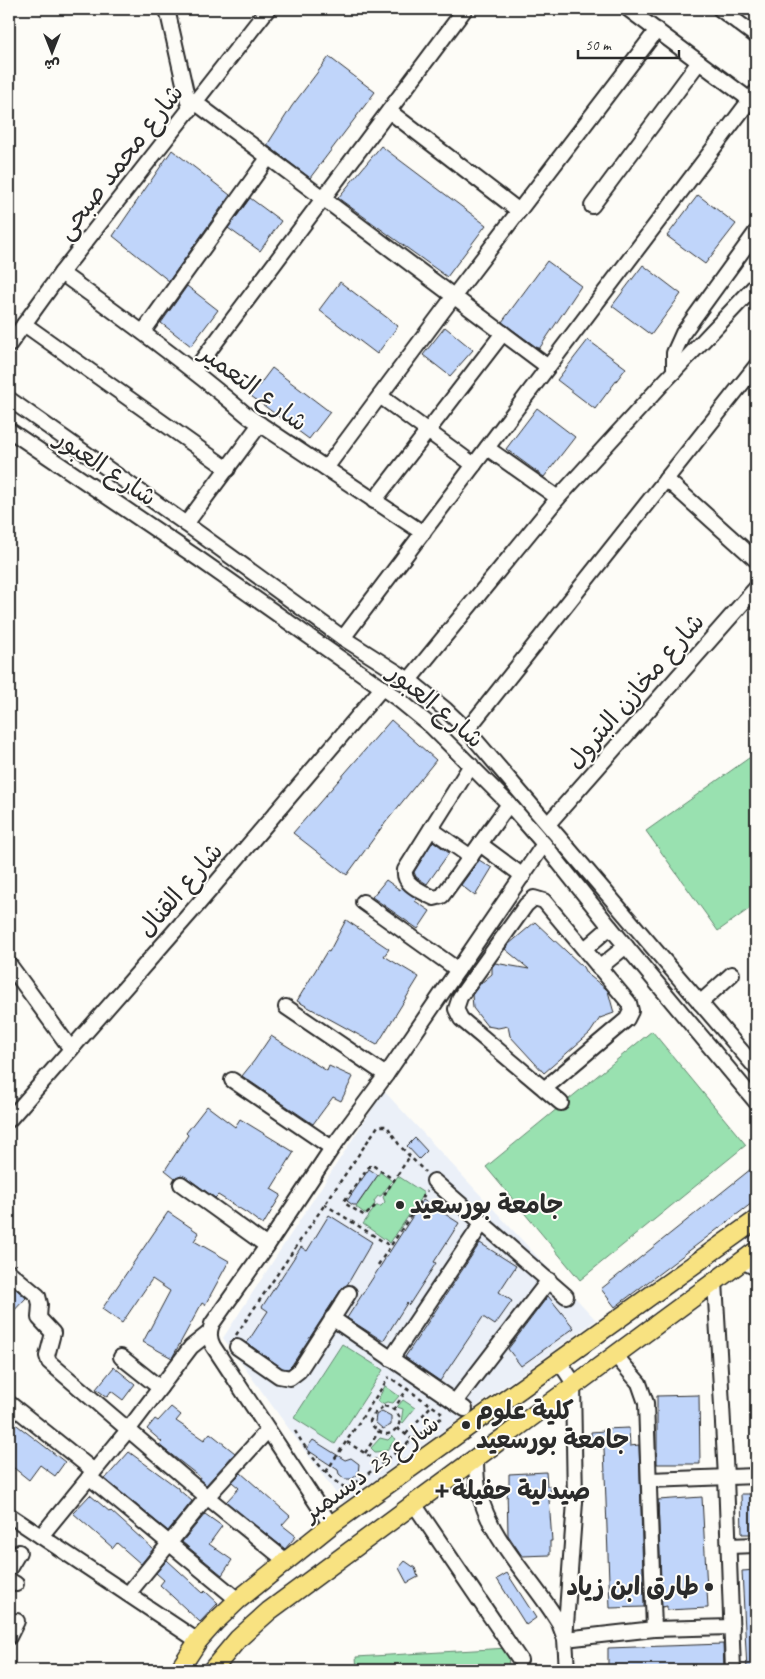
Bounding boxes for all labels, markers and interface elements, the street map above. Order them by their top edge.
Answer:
north arrow [28,28,78,78]
scale bar [578,28,679,60]
text: 50 m [585,36,612,55]
text: ش [44,56,60,73]
street label: شارع محمد صبحى [49,78,192,247]
street label: شارع التعمير [192,336,314,440]
street label: شارع العبور [47,421,163,514]
street label: شارع مخازن البترول [559,606,712,776]
street label: شارع العبور [379,655,490,756]
street label: شارع القنال [130,836,231,945]
place label: جامعة بورسعيد [410,1189,563,1221]
marker: جامعة بورسعيد [394,1199,406,1211]
place label: كلية علوم جامعة بورسعيد [476,1395,629,1456]
street label: شارع 23 ديسمبر [295,1408,446,1530]
marker: كلية علوم جامعة بورسعيد [460,1419,472,1431]
place label: صيدلية حفيلة [452,1475,590,1507]
marker: صيدلية حفيلة [436,1485,448,1497]
place label: طارق ابن زياد [566,1571,699,1603]
marker: طارق ابن زياد [703,1581,715,1593]

